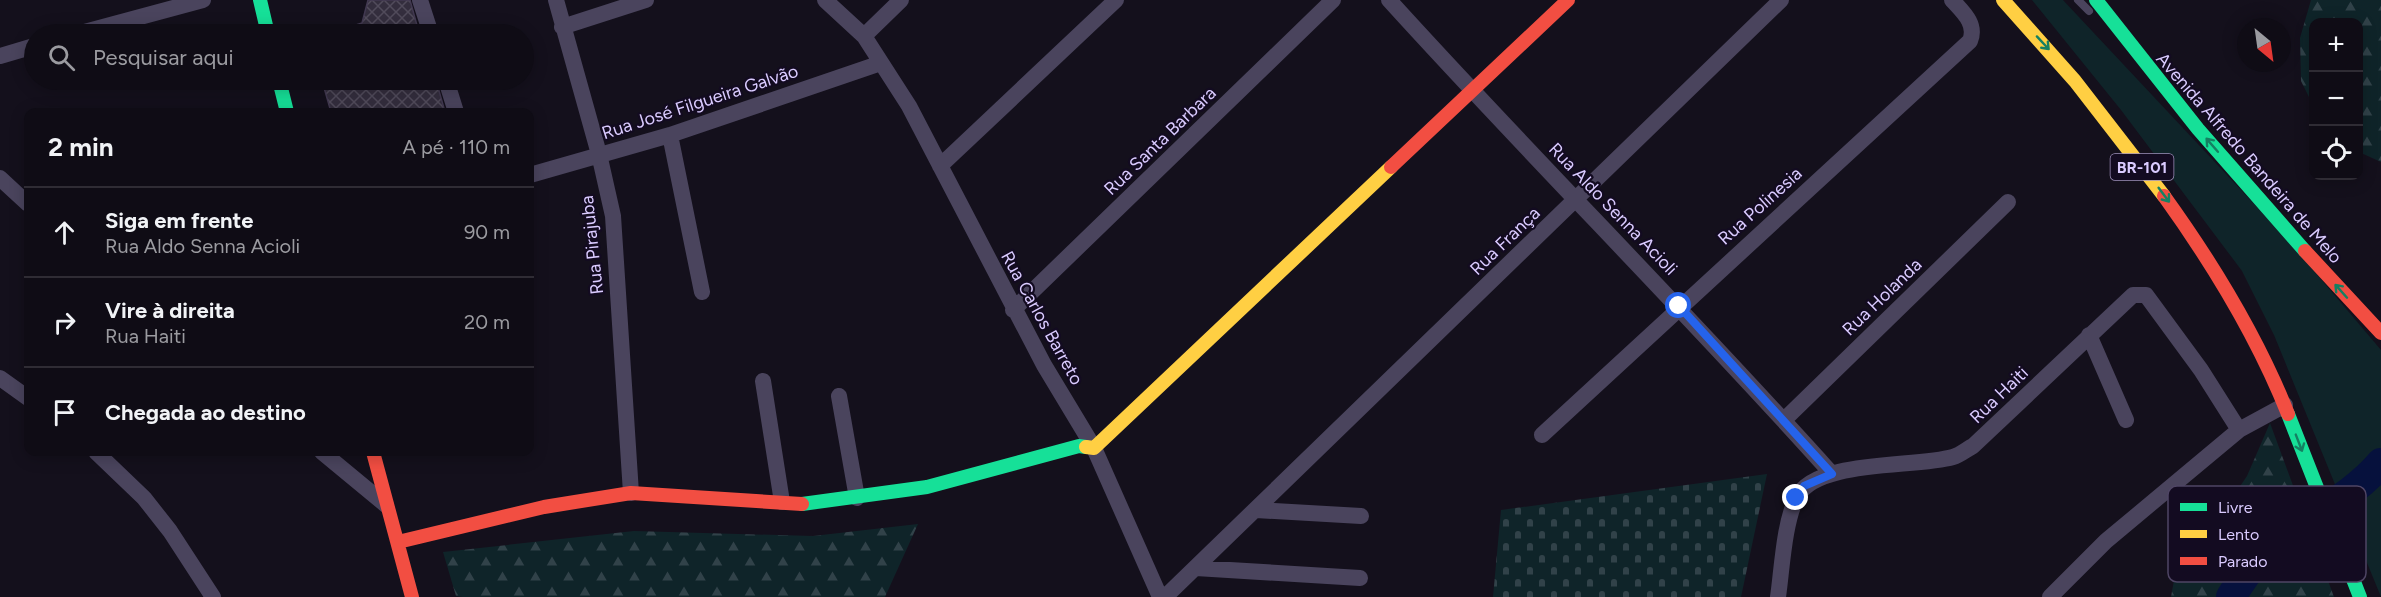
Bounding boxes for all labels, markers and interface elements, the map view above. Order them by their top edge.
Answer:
north arrow [2237,18,2291,72]
map controls [2309,18,2363,180]
button: + [2309,18,2363,72]
search box [24,24,534,90]
one-way arrow [2036,35,2050,50]
icon: search [45,41,78,74]
text: Pesquisar aqui [93,44,234,71]
street label: Avenida Alfredo Bandeira de Melo [2151,48,2347,268]
street label: Rua José Filgueira Galvão [599,60,801,144]
button: − [2309,72,2363,126]
street label: Rua Santa Barbara [1100,82,1220,200]
button: locate [2309,126,2363,180]
text: 2 min [48,131,114,163]
text: A pé · 110 m [403,135,510,159]
street label: Rua Aldo Senna Acioli [1544,138,1682,280]
one-way arrow [2205,138,2219,153]
road number: BR-101 [2110,154,2174,180]
street label: Rua Polinesia [1713,163,1807,249]
one-way arrow [2157,187,2170,203]
street label: Rua Pirajuba [576,194,608,296]
street label: Rua França [1465,202,1545,280]
text: Siga em frente [105,207,253,234]
icon: ahead [48,216,81,249]
text: 90 m [464,220,510,244]
text: Rua Aldo Senna Acioli [105,234,300,258]
street label: Rua Carlos Barreto [996,247,1088,389]
street label: Rua Holanda [1838,254,1926,340]
one-way arrow [2334,284,2348,299]
route start [1665,292,1691,318]
text: Vire à direita [105,297,235,324]
icon: right [48,306,81,339]
text: 20 m [464,310,510,334]
text: Rua Haiti [105,324,186,348]
street label: Rua Haiti [1965,362,2033,428]
icon: arrive [48,396,81,429]
text: Chegada ao destino [105,399,306,426]
one-way arrow [2294,433,2305,452]
route end [1782,484,1808,510]
legend [2168,486,2366,582]
text: Livre [2218,498,2253,517]
text: Lento [2218,525,2259,544]
text: Parado [2218,552,2268,571]

